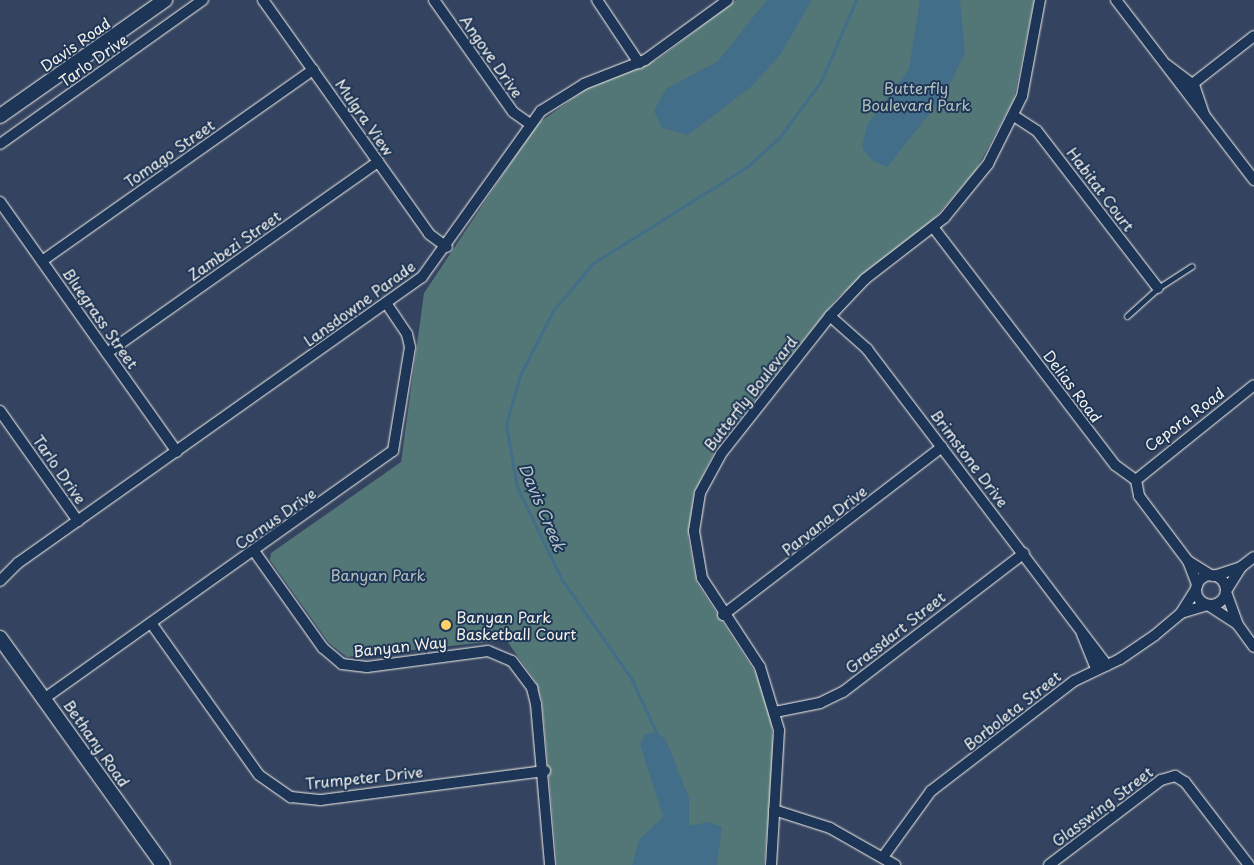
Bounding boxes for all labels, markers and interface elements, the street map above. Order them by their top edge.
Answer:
street label: Angove Drive [457,11,527,101]
street label: Davis Road [37,13,113,75]
street label: Tarlo Drive [55,30,131,90]
street label: Mulgra View [332,75,398,159]
park label: Butterfly Boulevard Park [861,78,971,113]
street label: Tomago Street [120,115,218,191]
street label: Habitat Court [1063,143,1139,235]
street label: Zambezi Street [184,206,284,284]
street label: Lansdowne Parade [300,257,418,349]
street label: Bluegrass Street [59,264,143,372]
street label: Butterfly Boulevard [700,332,800,454]
street label: Delias Road [1040,347,1106,425]
street label: Cepora Road [1141,384,1227,454]
street label: Brimstone Drive [927,406,1013,510]
street label: Tarlo Drive [30,431,90,507]
water label: Davis Creek [516,460,570,554]
street label: Parvana Drive [778,481,870,559]
street label: Cornus Drive [231,484,319,552]
park label: Banyan Park [331,566,425,584]
street label: Grassdart Street [841,587,949,677]
place label: Banyan Park Basketball Court [456,607,577,642]
marker: Banyan Park Basketball Court [440,619,452,631]
street label: Banyan Way [353,632,447,660]
street label: Borboleta Street [960,666,1064,754]
street label: Bethany Road [60,696,134,790]
street label: Trumpeter Drive [304,762,424,792]
street label: Glasswing Street [1048,762,1156,850]

